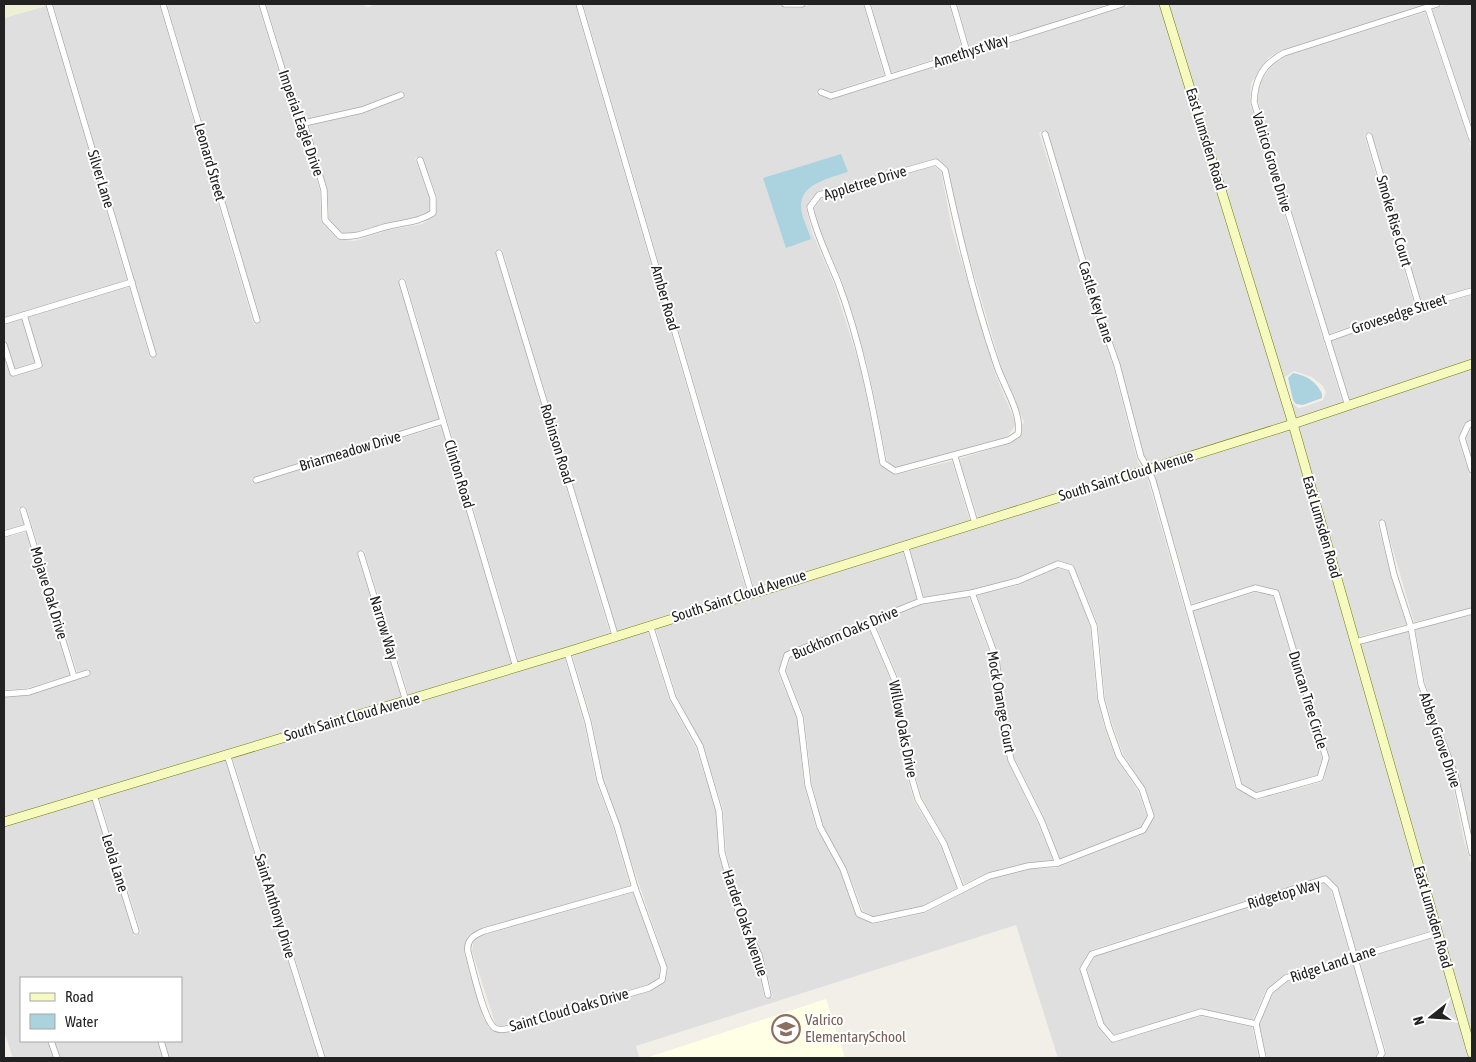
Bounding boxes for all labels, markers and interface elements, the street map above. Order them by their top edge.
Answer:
street label: Amethyst Way [931,30,1011,71]
street label: Imperial Eagle Drive [275,68,328,178]
street label: East Lumsden Road [1183,86,1230,192]
street label: Valrico Grove Drive [1249,110,1296,214]
street label: Leonard Street [191,121,230,203]
street label: Silver Lane [85,148,118,210]
street label: Appletree Drive [821,162,908,203]
street label: Smoke Rise Court [1373,173,1416,268]
street label: Castle Key Lane [1075,259,1118,345]
street label: Amber Road [648,263,683,332]
street label: Grovesedge Street [1349,290,1449,337]
street label: Robinson Road [537,402,578,486]
street label: Briarmeadow Drive [297,427,403,474]
street label: Clinton Road [441,438,478,510]
street label: South Saint Cloud Avenue [1056,447,1196,504]
street label: East Lumsden Road [1300,474,1345,580]
street label: Mojave Oak Drive [27,544,72,641]
street label: South Saint Cloud Avenue [670,566,808,625]
street label: Narrow Way [367,594,402,662]
street label: Buckhorn Oaks Drive [789,602,900,663]
street label: Duncan Tree Circle [1286,649,1331,751]
street label: Mock Orange Court [984,650,1019,754]
street label: Willow Oaks Drive [886,679,921,779]
street label: South Saint Cloud Avenue [282,689,422,744]
street label: Abbey Grove Drive [1416,690,1465,790]
street label: Leola Lane [99,832,132,894]
street label: Saint Anthony Drive [252,852,299,960]
street label: East Lumsden Road [1411,864,1456,970]
street label: Harder Oaks Avenue [719,867,772,979]
street label: Ridgetop Way [1245,875,1322,912]
street label: Ridge Land Lane [1288,942,1378,985]
legend [20,977,182,1042]
street label: Saint Cloud Oaks Drive [507,984,631,1035]
text: Road [65,988,94,1005]
north arrow [1406,992,1456,1042]
place label: Valrico ElementarySchool [805,1011,906,1045]
text: Water [65,1013,98,1030]
school or university icon: Valrico ElementarySchool [771,1014,801,1044]
text: N [1410,1015,1427,1027]

